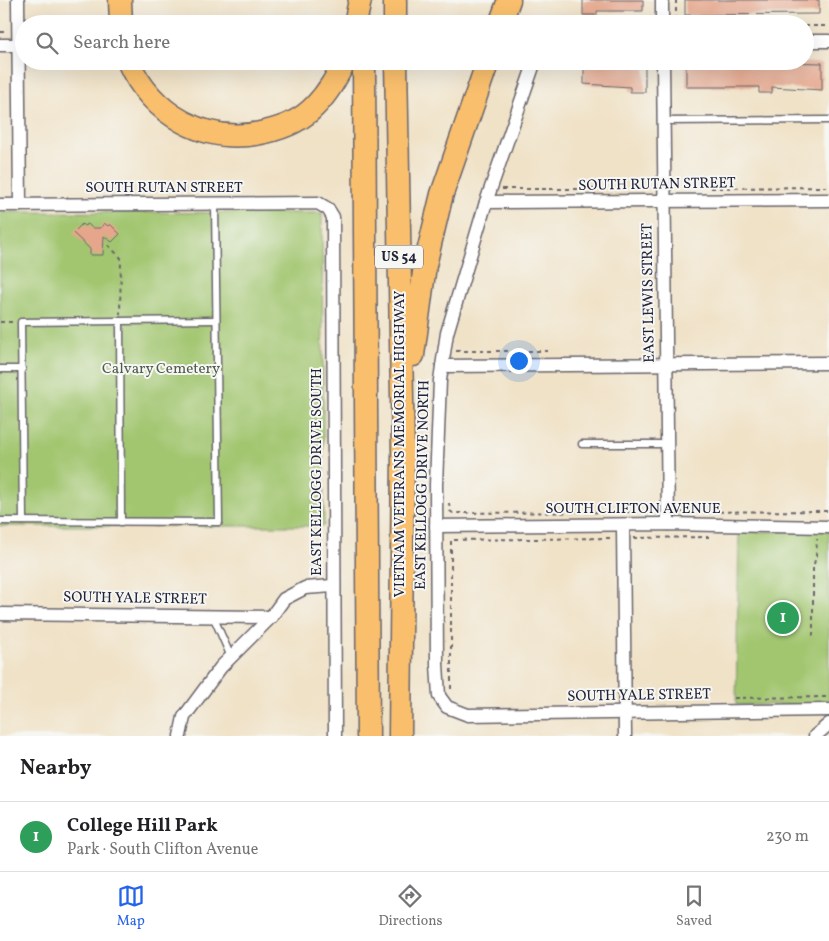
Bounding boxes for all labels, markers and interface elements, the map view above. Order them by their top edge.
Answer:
search box [15,15,814,70]
icon: search [33,29,61,57]
text: Search here [73,30,170,56]
street label: SOUTH RUTAN STREET [578,173,736,197]
street label: SOUTH RUTAN STREET [85,178,243,199]
street label: EAST LEWIS STREET [637,223,661,363]
road number: US 54 [375,246,423,268]
street label: VIETNAM VETERANS MEMORIAL HIGHWAY [390,290,411,597]
your location [506,348,532,374]
park label: Calvary Cemetery [102,359,220,380]
street label: EAST KELLOGG DRIVE SOUTH [307,368,328,576]
street label: EAST KELLOGG DRIVE NORTH [411,380,435,590]
street label: SOUTH CLIFTON AVENUE [545,499,721,520]
street label: SOUTH YALE STREET [63,587,207,611]
pin: 1 [767,599,799,637]
street label: SOUTH YALE STREET [567,684,711,708]
text: Nearby [20,754,91,783]
text: College Hill Park [67,813,218,839]
text: 1 [33,826,39,848]
text: 230 m [766,826,809,848]
text: Park · South Clifton Avenue [67,839,258,861]
tab: Map [117,882,145,931]
tab: Directions [378,882,443,931]
tab: Saved [676,882,712,931]

